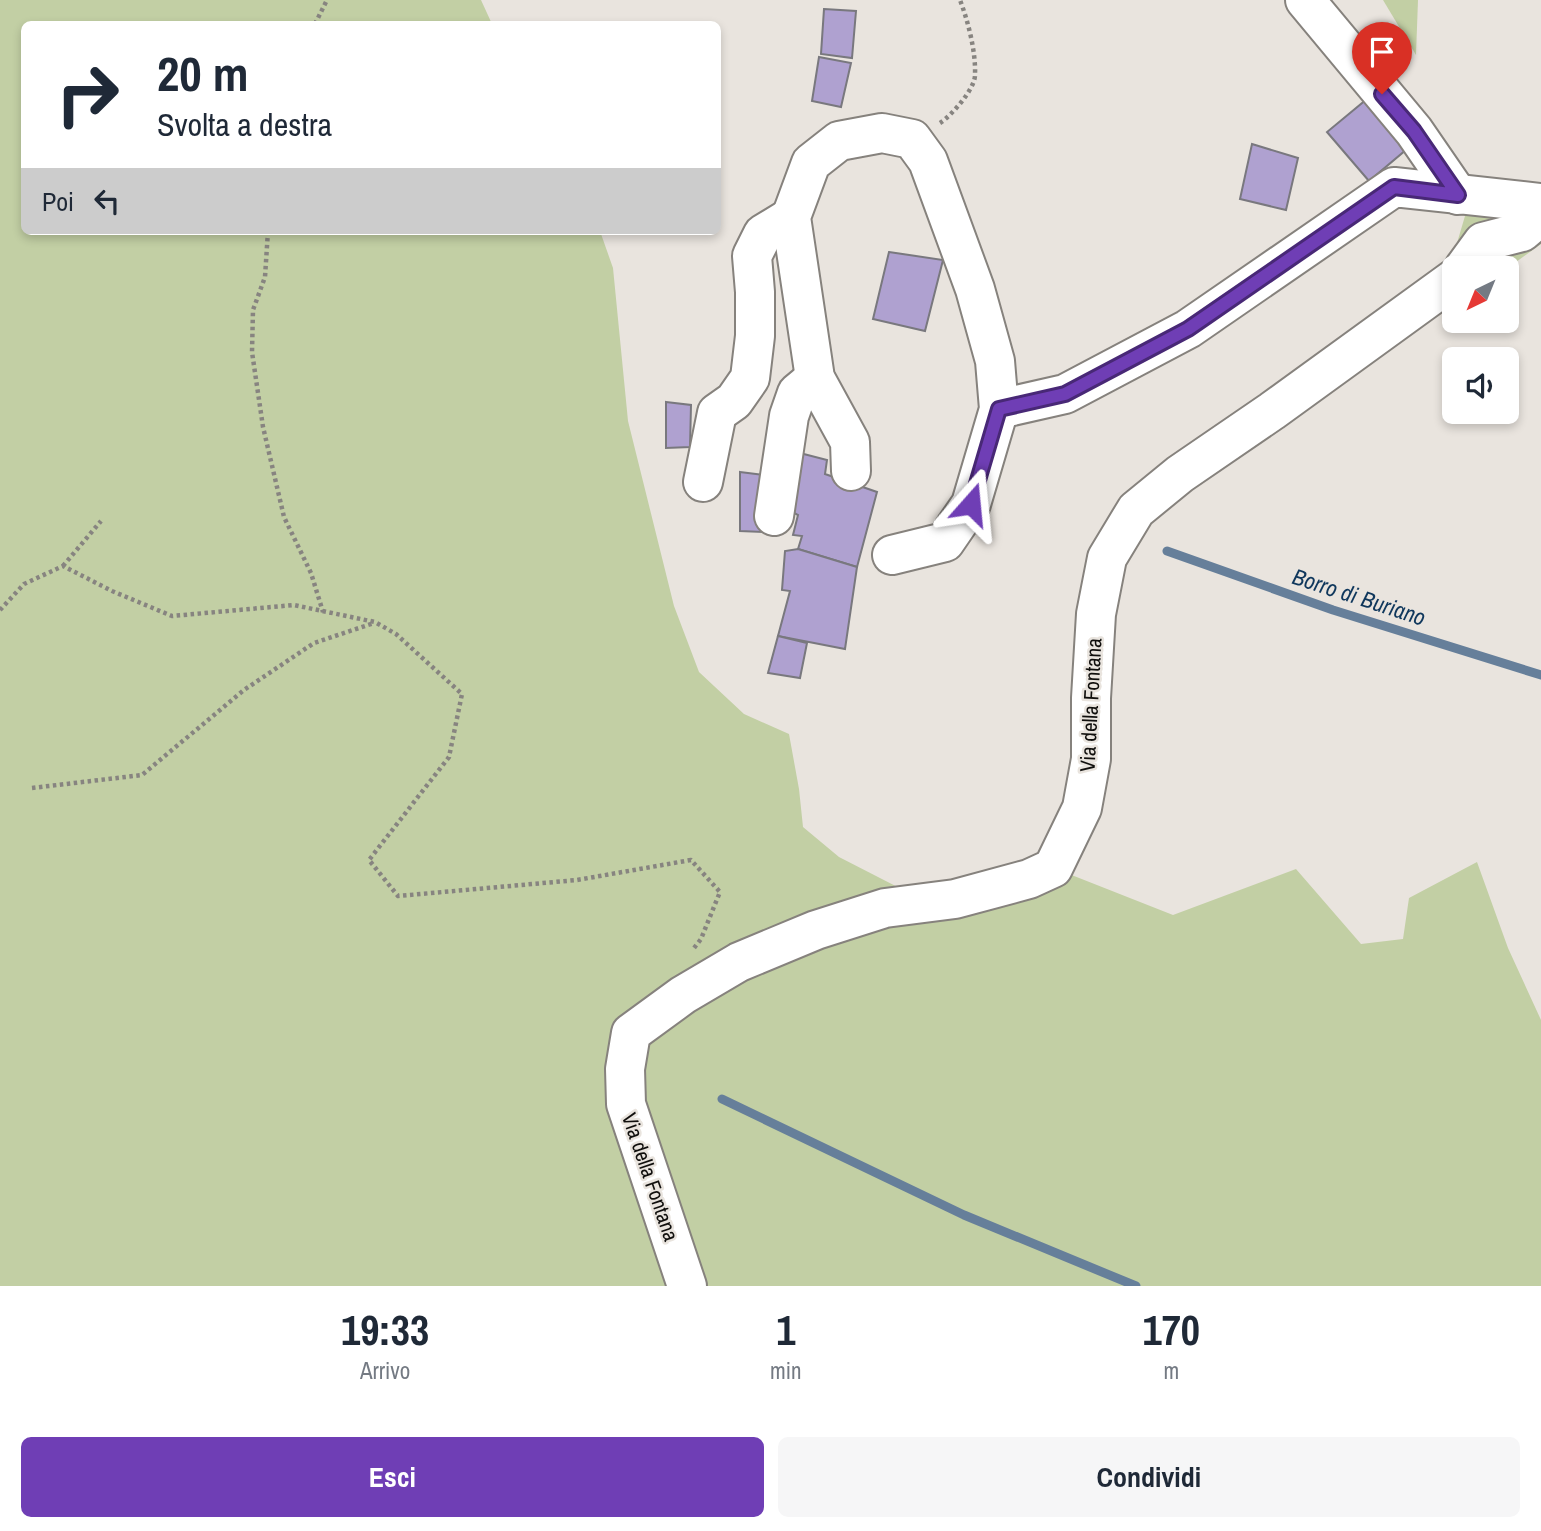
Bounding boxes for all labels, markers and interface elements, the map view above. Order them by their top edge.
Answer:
pin [1352,22,1412,94]
icon: arrive [1363,33,1401,71]
text: 20 m [157,40,249,106]
icon: right [42,49,133,140]
text: Svolta a destra [157,103,332,146]
icon: left [88,182,126,220]
text: Poi [42,184,74,219]
north arrow [1442,256,1519,332]
map controls [1442,256,1519,424]
button: sound [1442,347,1519,424]
position arrow [934,467,1008,541]
water label: Borro di Buriano [1289,560,1430,633]
street label: Via della Fontana [1073,637,1109,773]
street label: Via della Fontana [615,1109,686,1245]
text: 19:33 [341,1302,429,1358]
text: 1 [776,1302,795,1358]
text: 170 [1143,1302,1200,1358]
text: Arrivo [360,1355,410,1386]
text: min [770,1355,802,1386]
text: m [1163,1355,1179,1386]
button: Esci [21,1437,764,1517]
button: Condividi [778,1437,1520,1517]

